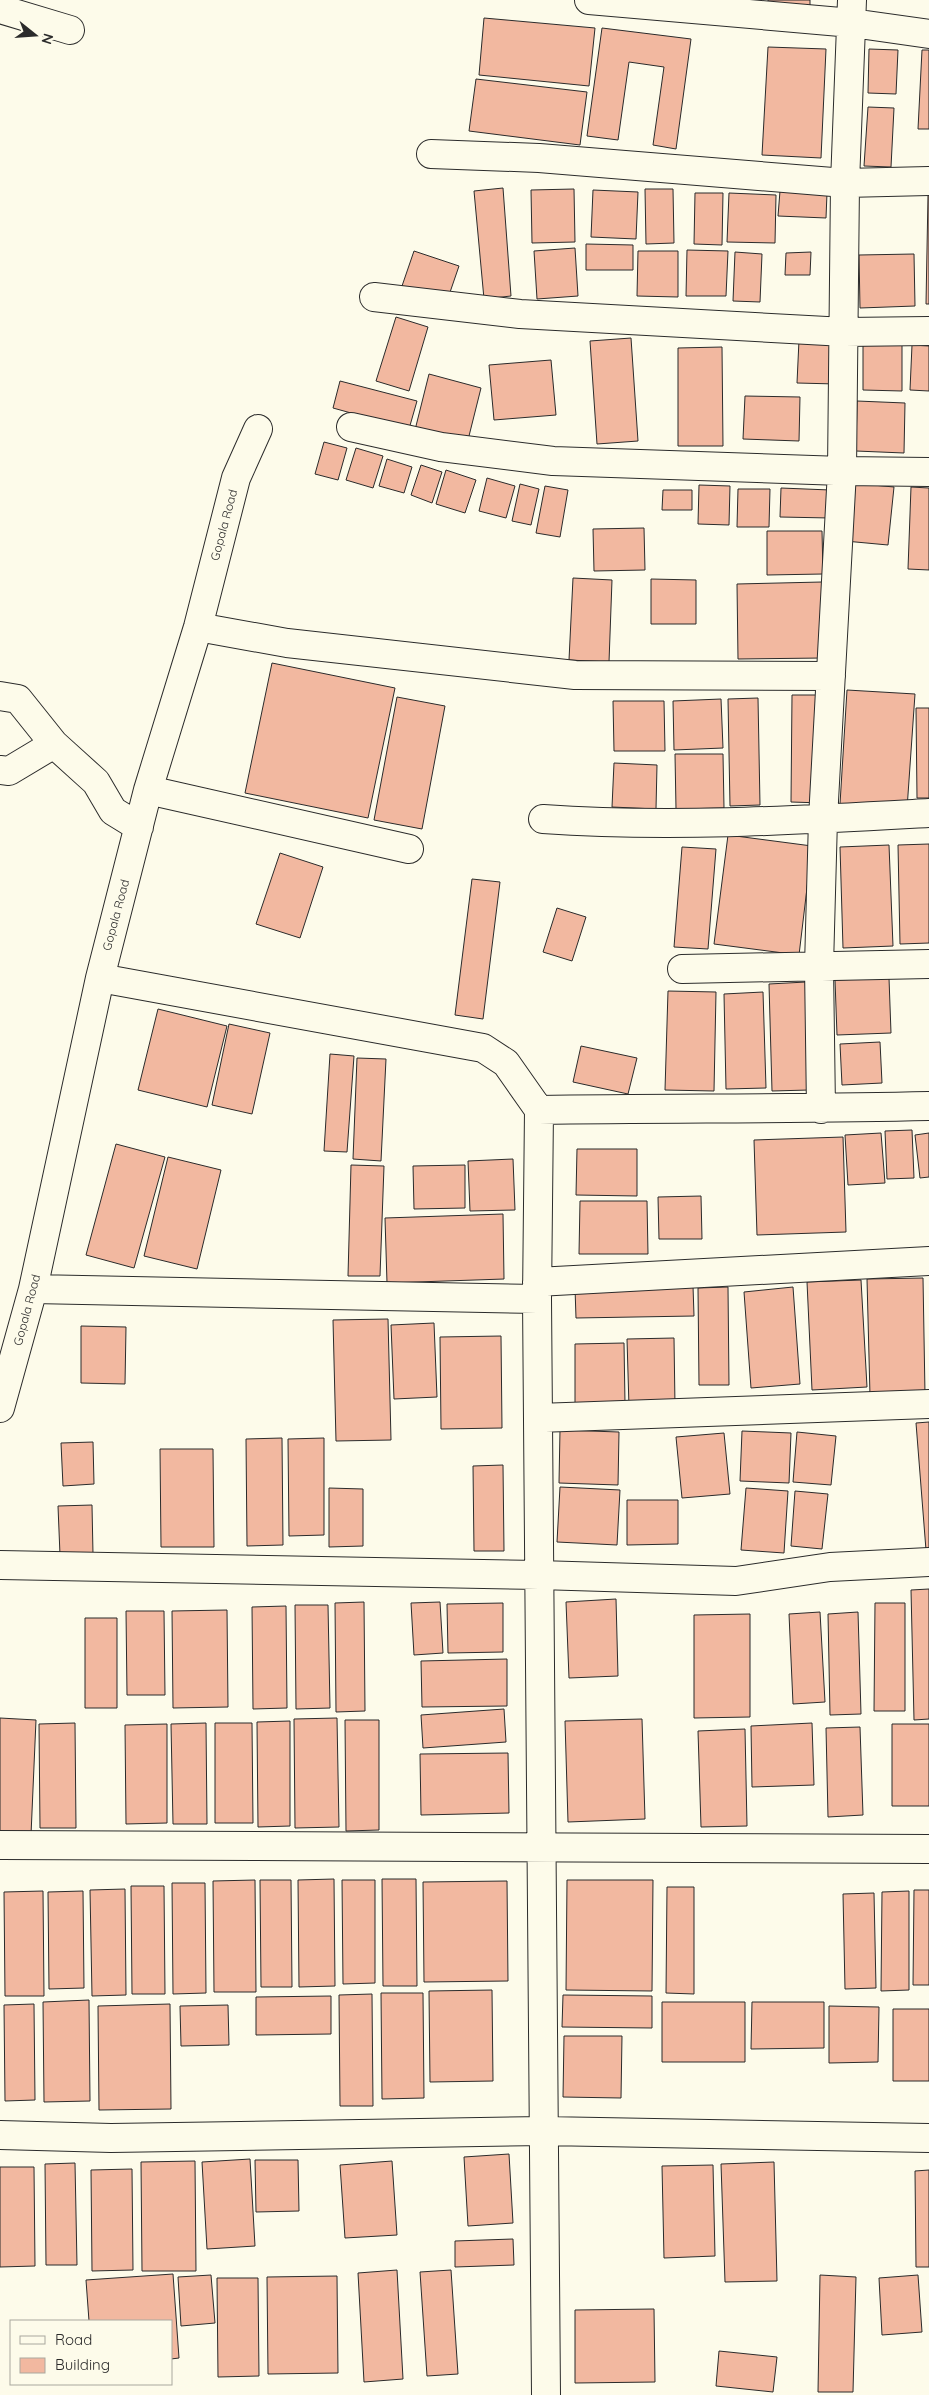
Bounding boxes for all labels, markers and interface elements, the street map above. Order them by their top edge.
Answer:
north arrow [10,10,60,60]
text: N [37,31,58,46]
street label: Gopala Road [207,488,240,562]
street label: Gopala Road [99,878,132,952]
street label: Gopala Road [10,1273,43,1347]
legend [10,2320,172,2385]
text: Road [55,2330,92,2349]
text: Building [55,2355,110,2374]

